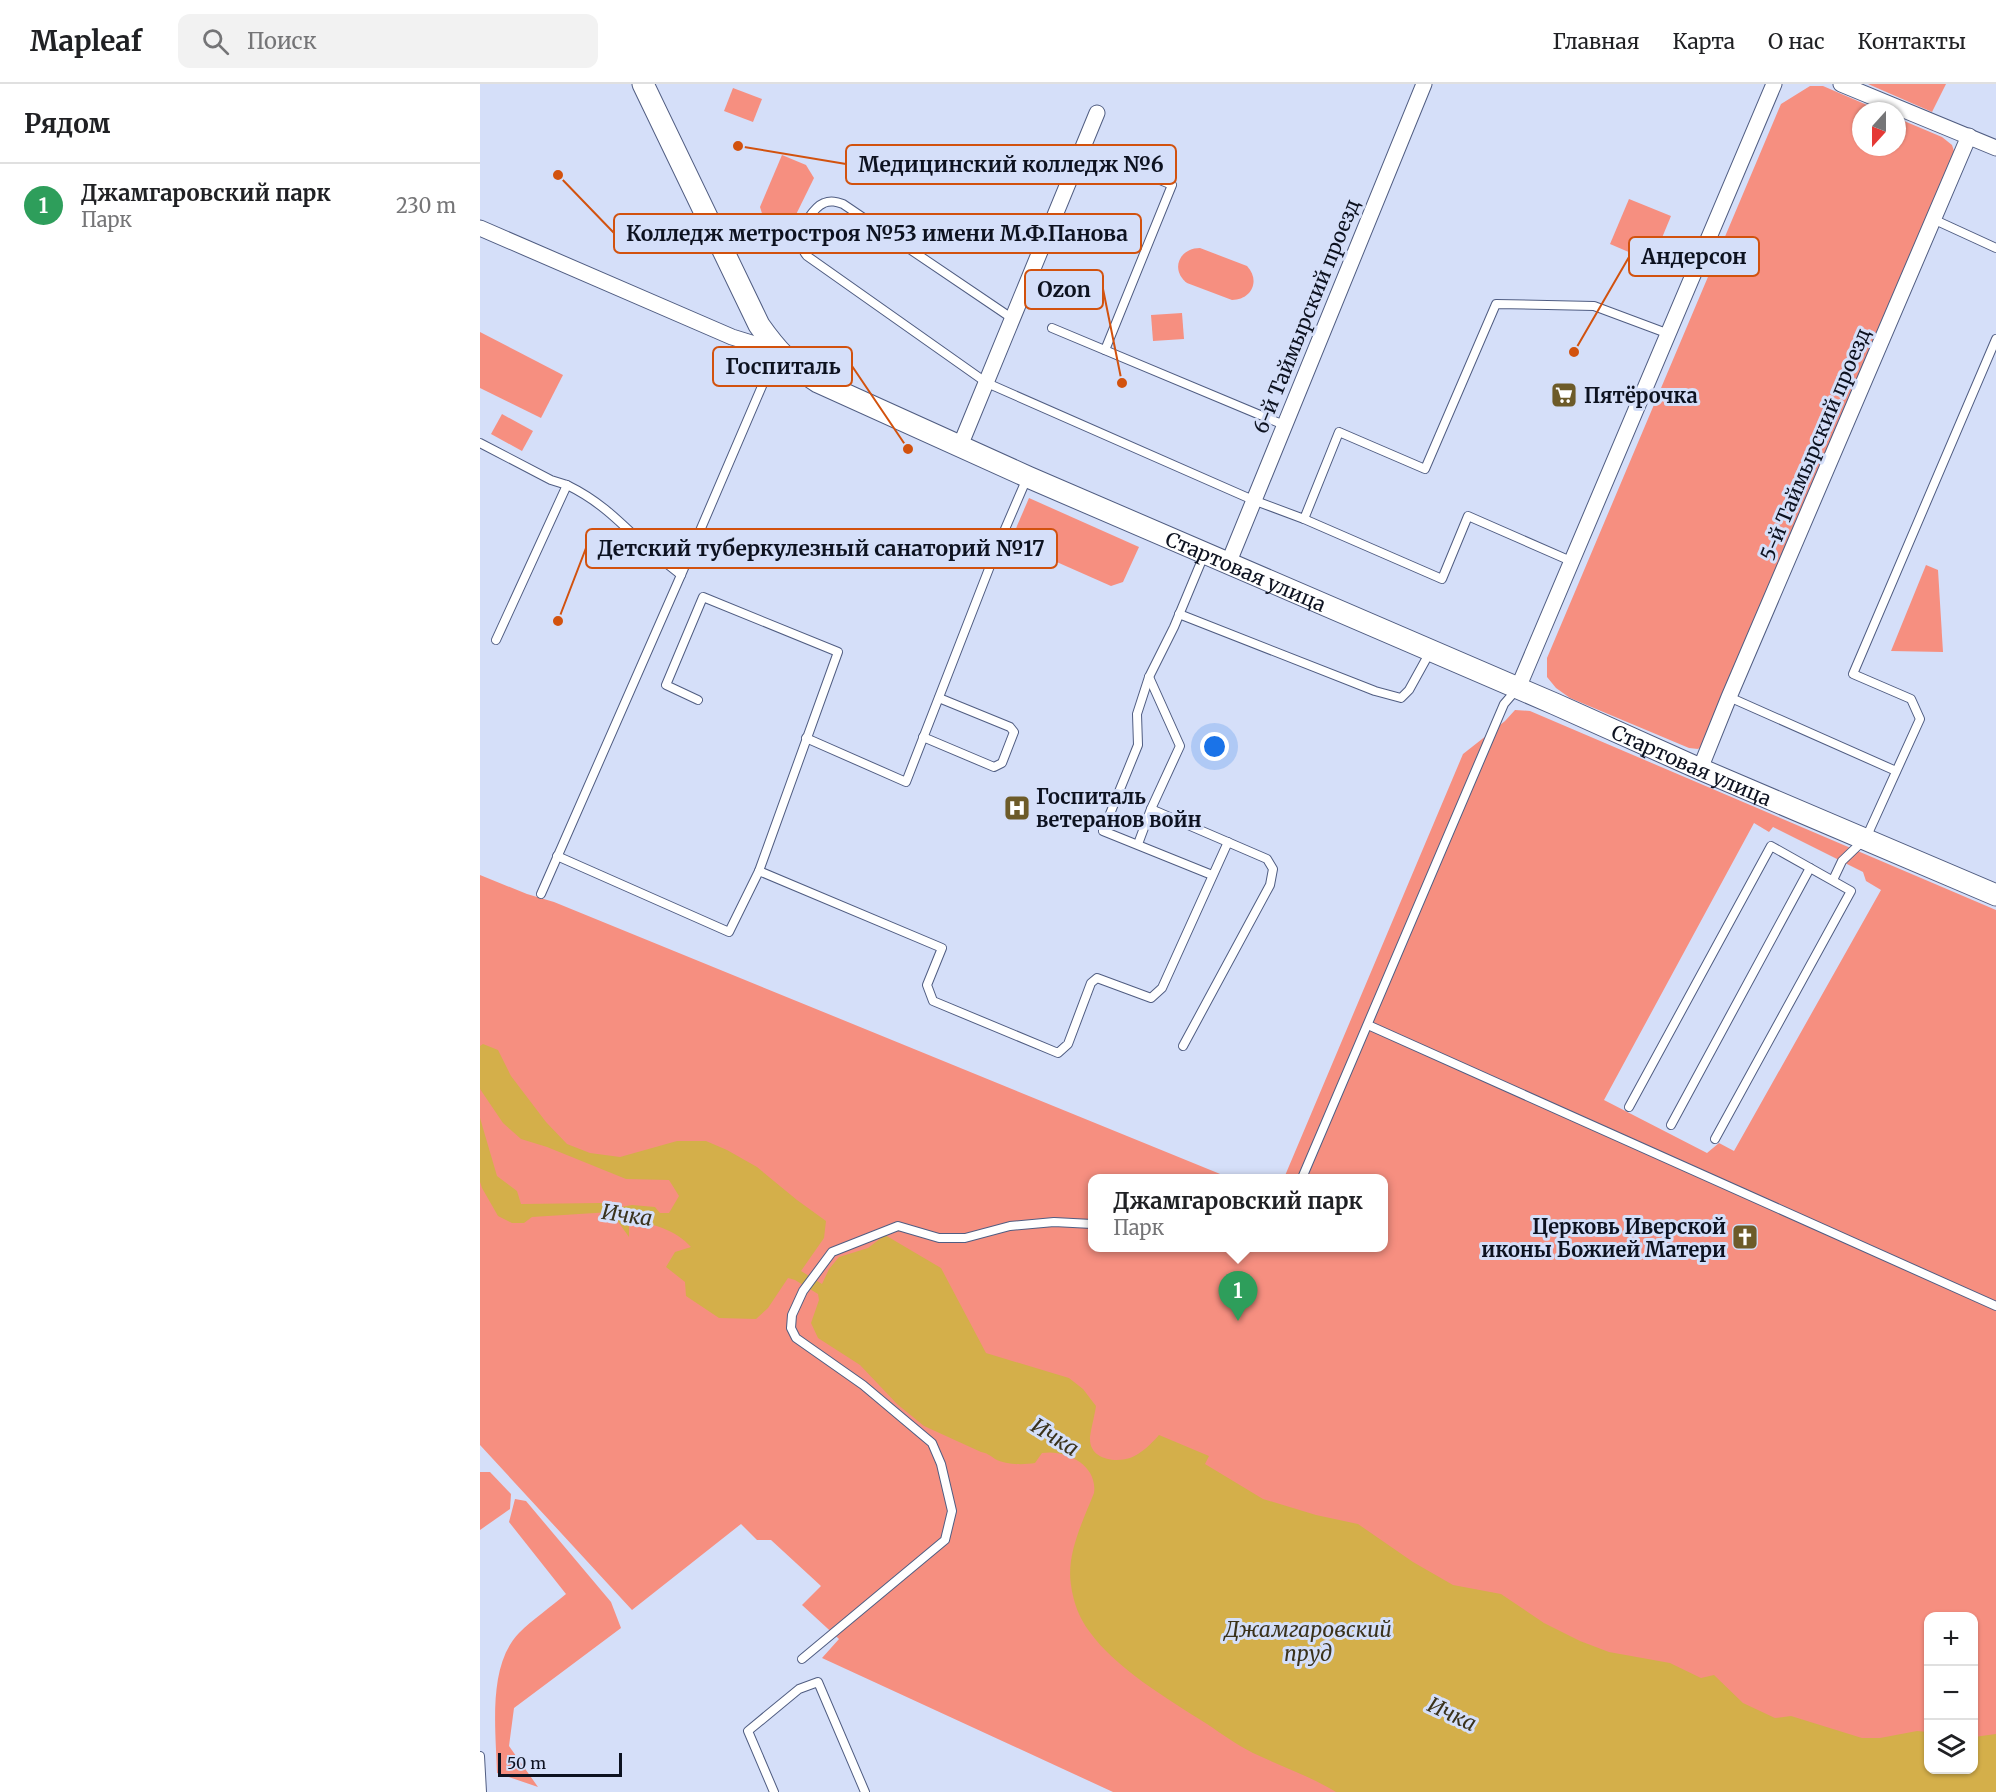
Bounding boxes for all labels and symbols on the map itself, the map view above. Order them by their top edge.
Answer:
north arrow [1852,102,1906,156]
callout: Медицинский колледж №6 [846,145,1176,184]
text: Медицинский колледж №6 [858,151,1164,178]
street label: 6-й Таймырский проезд [1247,195,1365,437]
callout: Колледж метростроя №53 имени М.Ф.Панова [614,214,1141,253]
text: Колледж метростроя №53 имени М.Ф.Панова [626,220,1128,247]
callout: Андерсон [1629,237,1759,276]
text: Андерсон [1640,243,1747,270]
callout: Ozon [1025,270,1103,309]
text: Ozon [1037,276,1091,303]
street label: 5-й Таймырский проезд [1755,324,1875,564]
callout: Госпиталь [713,347,852,386]
text: Госпиталь [725,353,841,380]
supermarket icon: Пятёрочка [1549,380,1579,410]
place label: Пятёрочка [1584,383,1698,408]
street label: Стартовая улица [1162,525,1330,616]
callout: Детский туберкулезный санаторий №17 [586,529,1057,568]
text: Детский туберкулезный санаторий №17 [598,535,1044,562]
street label: Стартовая улица [1608,719,1776,811]
your location [1200,732,1229,761]
place label: Госпиталь ветеранов войн [1036,784,1202,832]
hospital icon: Госпиталь ветеранов войн [1002,793,1032,823]
water label: Ичка [600,1198,654,1232]
place label: Церковь Иверской иконы Божией Матери [1481,1214,1726,1262]
church icon: Церковь Иверской иконы Божией Матери [1730,1222,1760,1252]
pin: 1 [1218,1272,1257,1321]
water label: Ичка [1026,1412,1084,1462]
water label: Джамгаровский пруд [1222,1616,1392,1667]
water label: Ичка [1423,1691,1481,1737]
scale bar [498,1750,622,1778]

